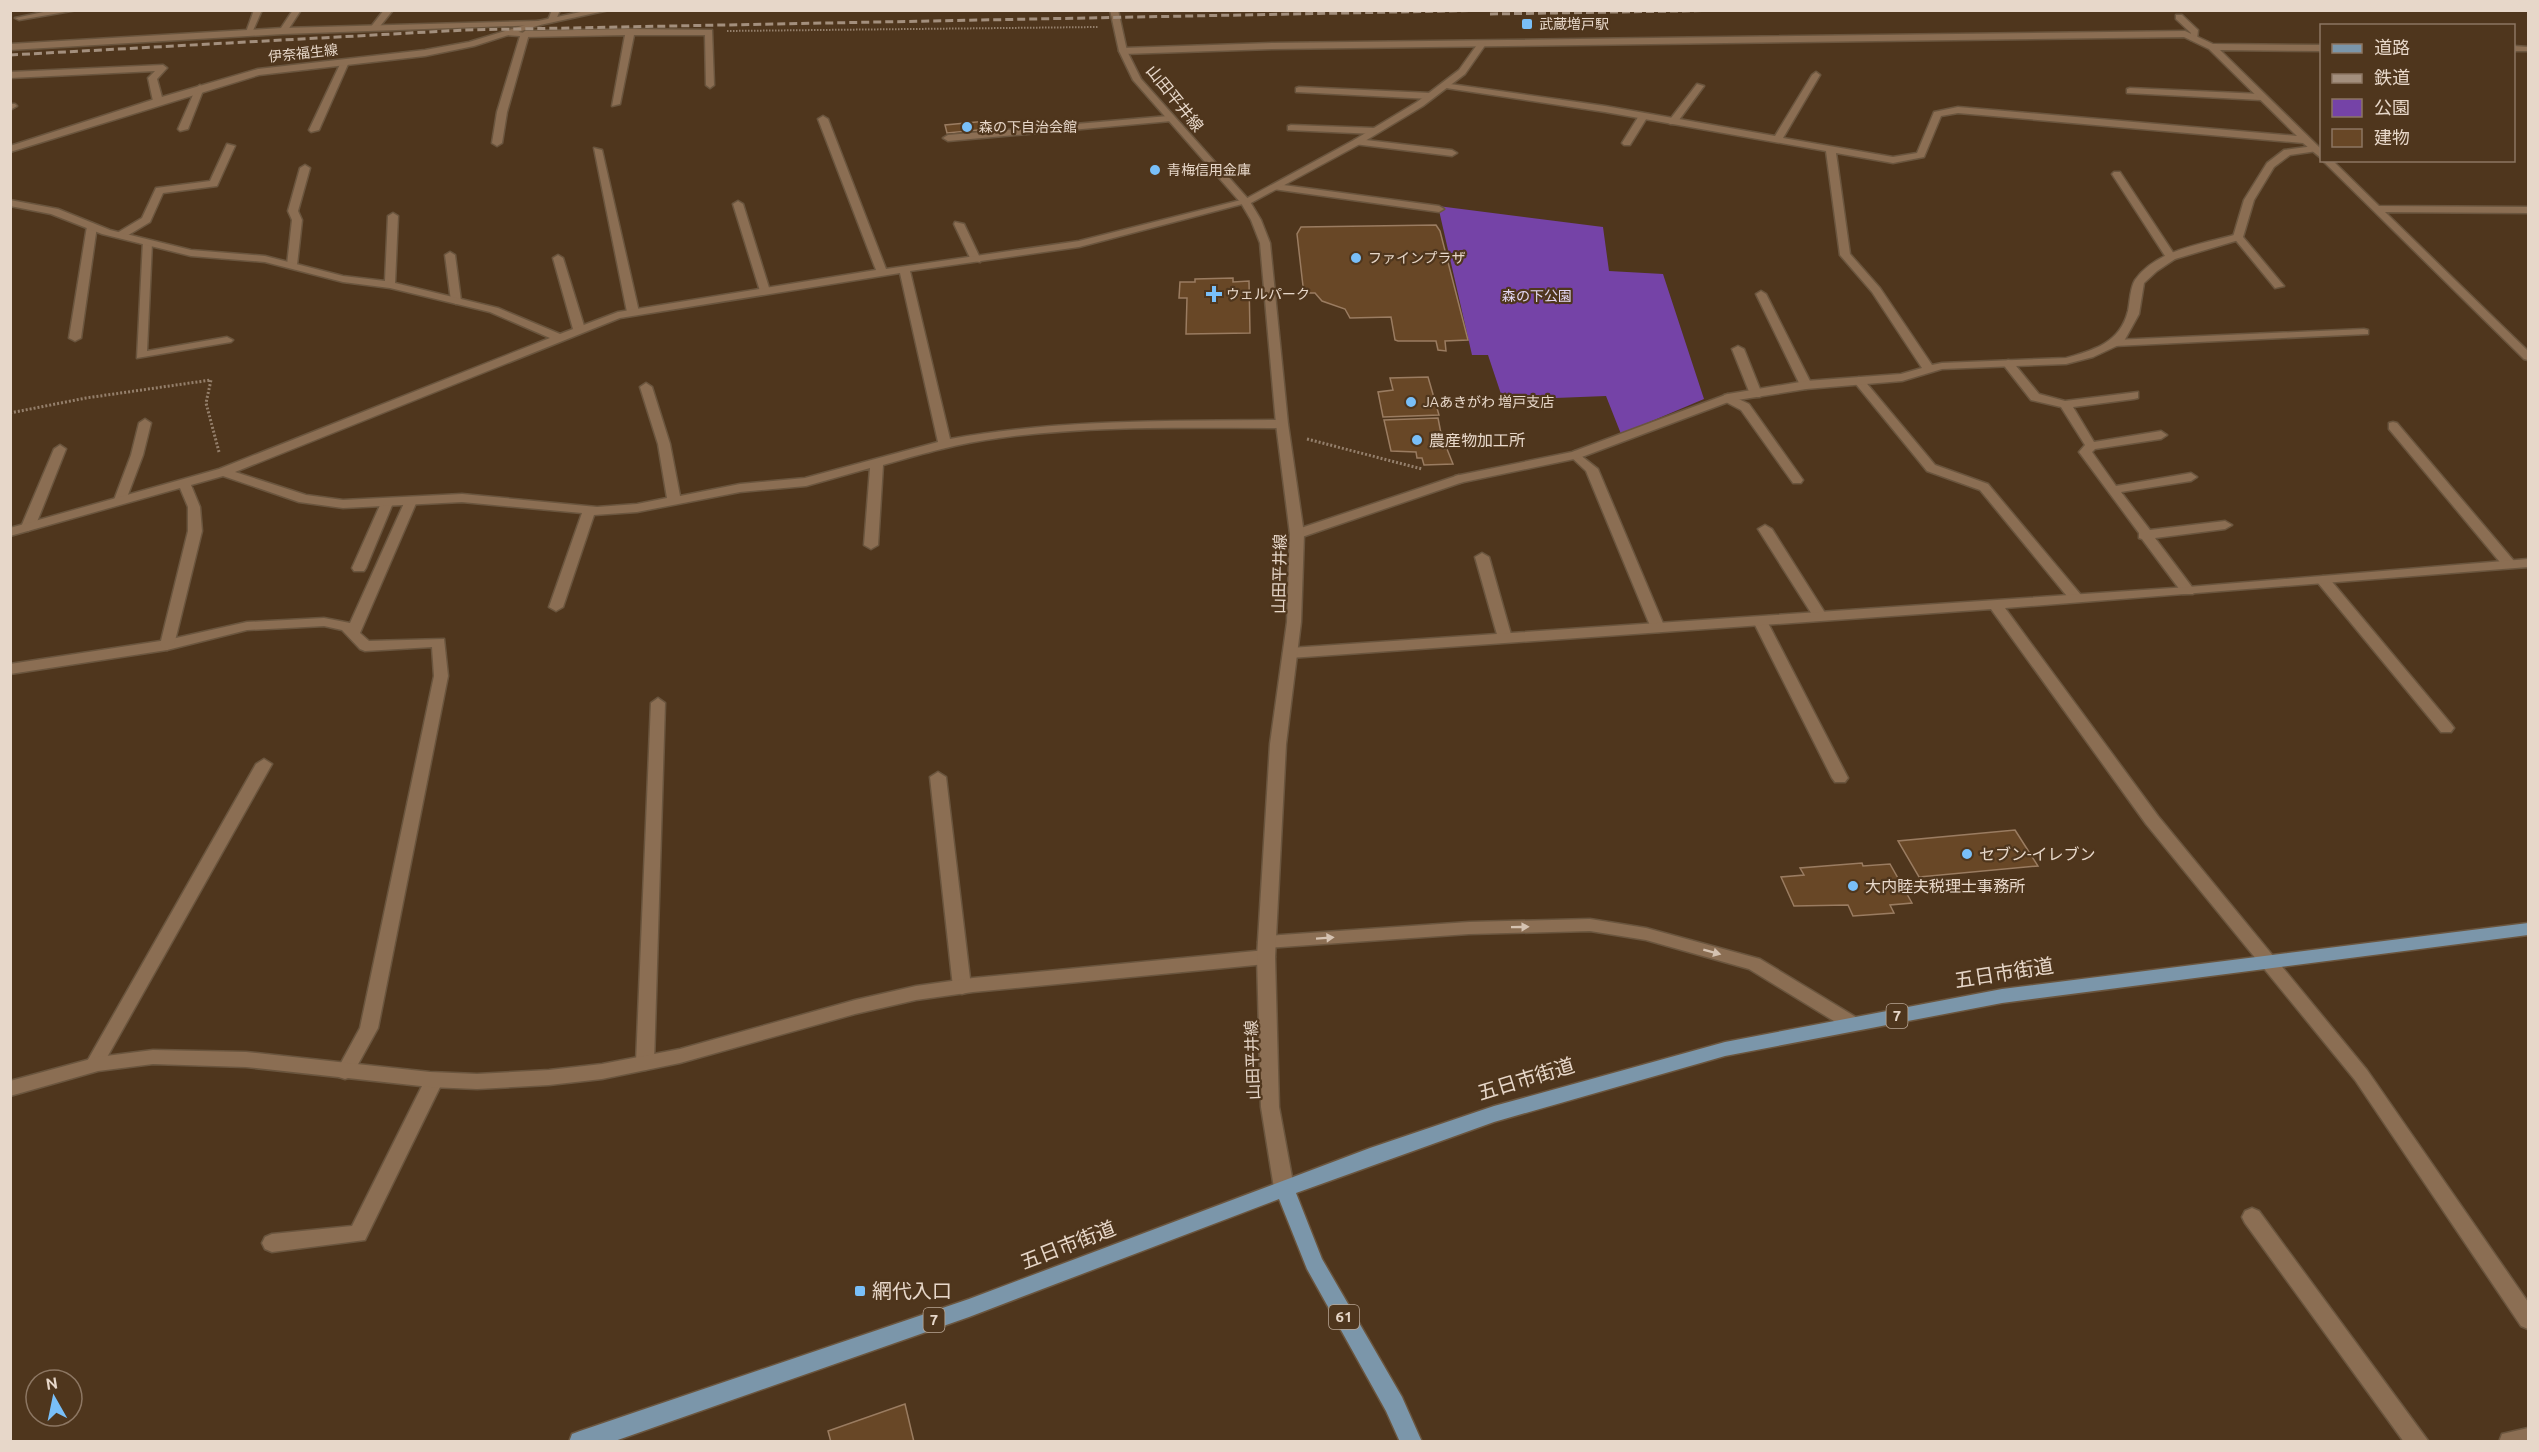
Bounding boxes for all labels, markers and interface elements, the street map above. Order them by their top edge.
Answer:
place label: 武蔵増戸駅 [1539,16,1609,32]
marker: 武蔵増戸駅 [1520,17,1534,31]
legend [2320,24,2515,162]
text: 道路 [2374,37,2410,57]
street label: 伊奈福生線 [267,41,339,65]
street label: 山田平井線 [1143,61,1207,135]
text: 鉄道 [2374,67,2410,87]
text: 公園 [2374,97,2410,117]
place label: 森の下自治会館 [979,119,1077,135]
marker: 森の下自治会館 [960,120,974,134]
text: 建物 [2374,127,2410,147]
place label: 青梅信用金庫 [1167,162,1251,178]
marker: 青梅信用金庫 [1148,163,1162,177]
place label: ファインプラザ [1368,250,1466,266]
marker: ファインプラザ [1349,251,1363,265]
place label: ウェルパーク [1226,286,1310,302]
marker: ウェルパーク [1207,287,1221,301]
park label: 森の下公園 [1502,288,1572,304]
place label: JAあきがわ 増戸支店 [1423,394,1554,410]
marker: JAあきがわ 増戸支店 [1404,395,1418,409]
place label: 農産物加工所 [1429,431,1525,449]
marker: 農産物加工所 [1410,433,1424,447]
street label: 山田平井線 [1269,534,1289,614]
place label: セブン-イレブン [1979,845,2096,863]
marker: セブン-イレブン [1960,847,1974,861]
place label: 大内睦夫税理士事務所 [1865,877,2025,895]
marker: 大内睦夫税理士事務所 [1846,879,1860,893]
one-way arrow [1510,922,1529,932]
one-way arrow [1316,933,1335,943]
one-way arrow [1703,948,1721,957]
street label: 五日市街道 [1953,953,2055,992]
road number: 7 [1886,1004,1908,1028]
street label: 山田平井線 [1242,1020,1262,1100]
street label: 五日市街道 [1475,1053,1577,1104]
street label: 五日市街道 [1017,1216,1119,1273]
place label: 網代入口 [872,1279,952,1302]
marker: 網代入口 [853,1284,867,1298]
road number: 61 [1329,1305,1359,1329]
road number: 7 [924,1308,944,1332]
north arrow [24,1368,84,1428]
text: N [44,1373,59,1393]

